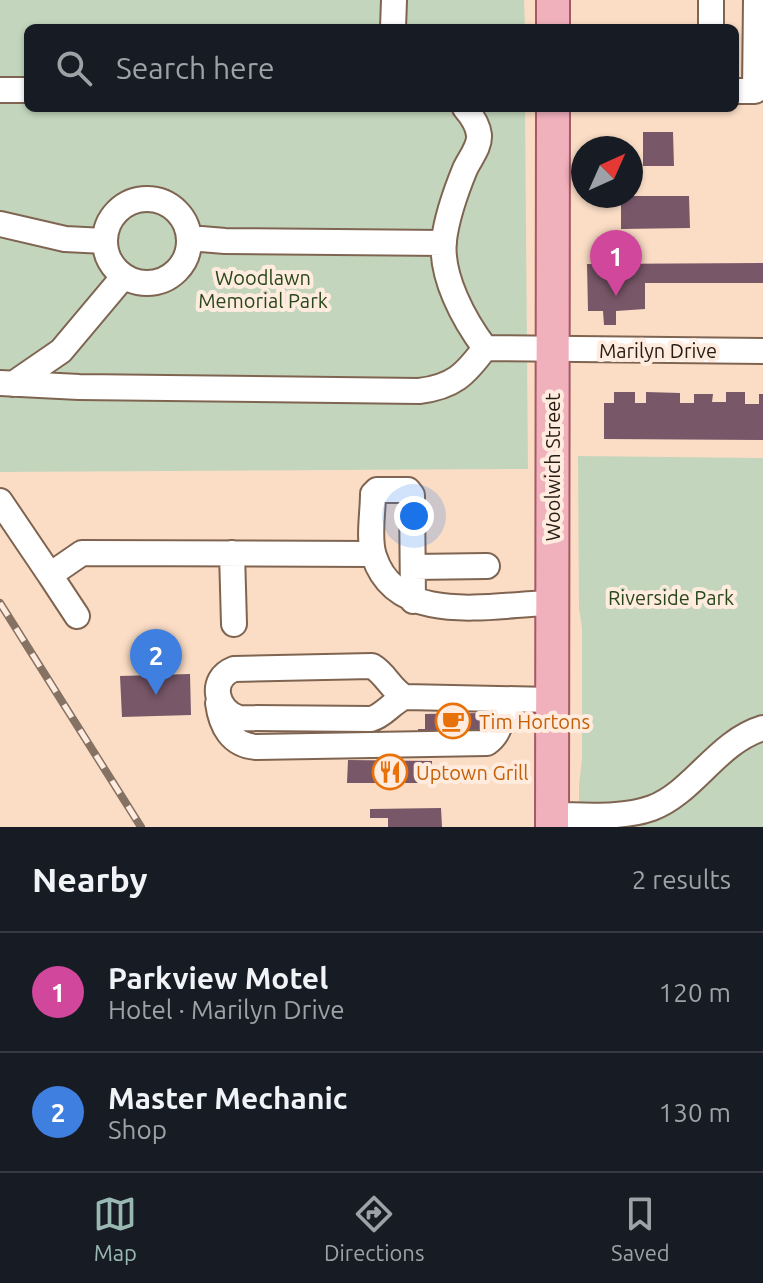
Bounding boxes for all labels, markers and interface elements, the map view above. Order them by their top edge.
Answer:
search box [24,24,739,112]
icon: search [52,46,96,90]
text: Search here [116,51,275,85]
north arrow [571,136,643,208]
pin: 1 [590,230,642,296]
park label: Woodlawn Memorial Park [198,266,328,312]
street label: Marilyn Drive [599,339,717,362]
street label: Woolwich Street [541,393,564,541]
your location [394,496,434,536]
park label: Riverside Park [608,586,734,609]
pin: 2 [130,629,182,695]
cafe icon: Tim Hortons [434,702,472,740]
place label: Tim Hortons [479,710,590,733]
restaurant icon: Uptown Grill [371,753,409,791]
place label: Uptown Grill [416,761,529,784]
text: Nearby [32,860,147,898]
text: 2 results [632,865,731,894]
text: Parkview Motel [108,961,328,995]
text: 1 [51,978,65,1007]
text: 120 m [659,978,731,1007]
text: Hotel · Marilyn Drive [108,995,345,1024]
text: Master Mechanic [108,1081,348,1115]
text: 2 [51,1098,65,1127]
text: 130 m [659,1098,731,1127]
text: Shop [108,1115,167,1144]
tab: Map [93,1192,137,1265]
tab: Directions [324,1192,424,1265]
tab: Saved [611,1192,670,1265]

